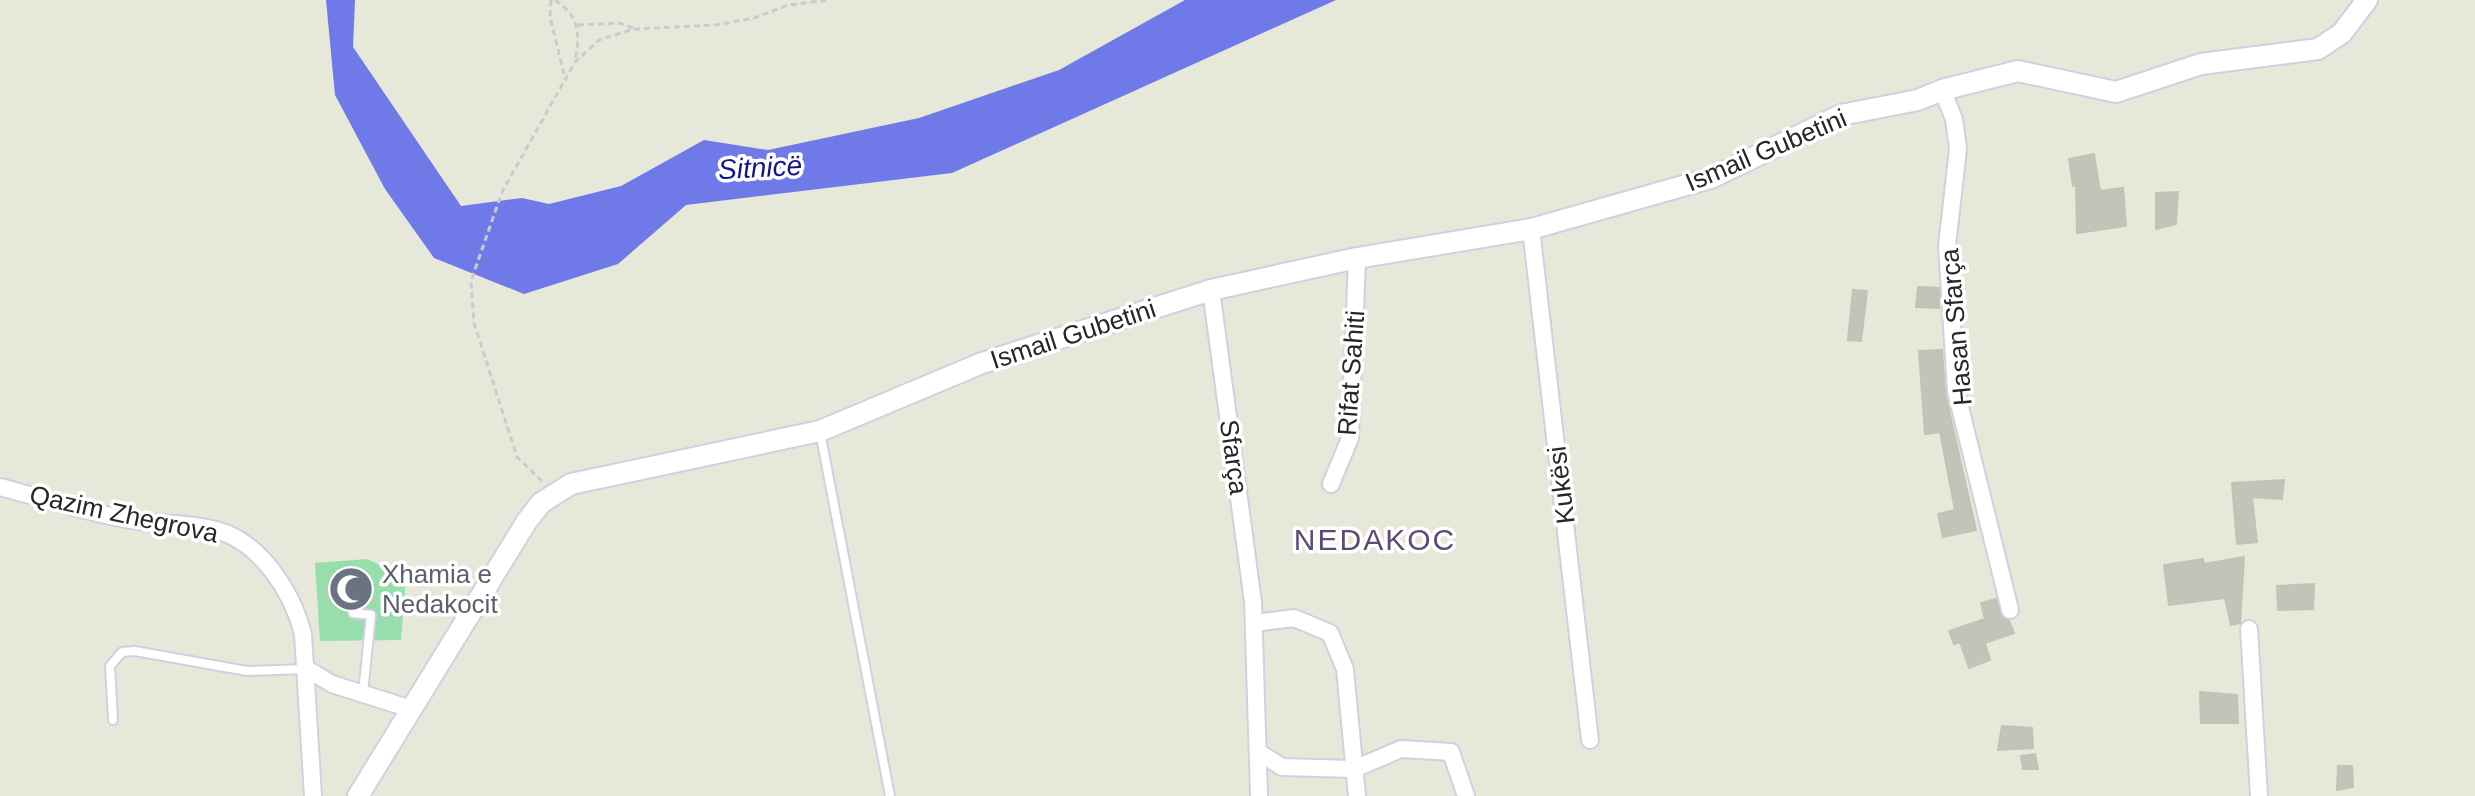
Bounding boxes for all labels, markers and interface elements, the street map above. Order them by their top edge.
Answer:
street label: Ismail Gubetini [1681,103,1851,197]
water label: Sitnicë [717,150,803,185]
street label: Hasan Sfarça [1934,247,1978,407]
street label: Ismail Gubetini [987,293,1159,375]
street label: Rifat Sahiti [1332,309,1370,437]
street label: Sfarça [1214,418,1254,497]
street label: Kukësi [1541,444,1581,526]
street label: Qazim Zhegrova [27,479,222,549]
district label: NEDAKOC [1294,523,1456,556]
place label: Xhamia e Nedakocit [382,559,498,619]
mosque icon: Xhamia e Nedakocit [327,565,375,613]

